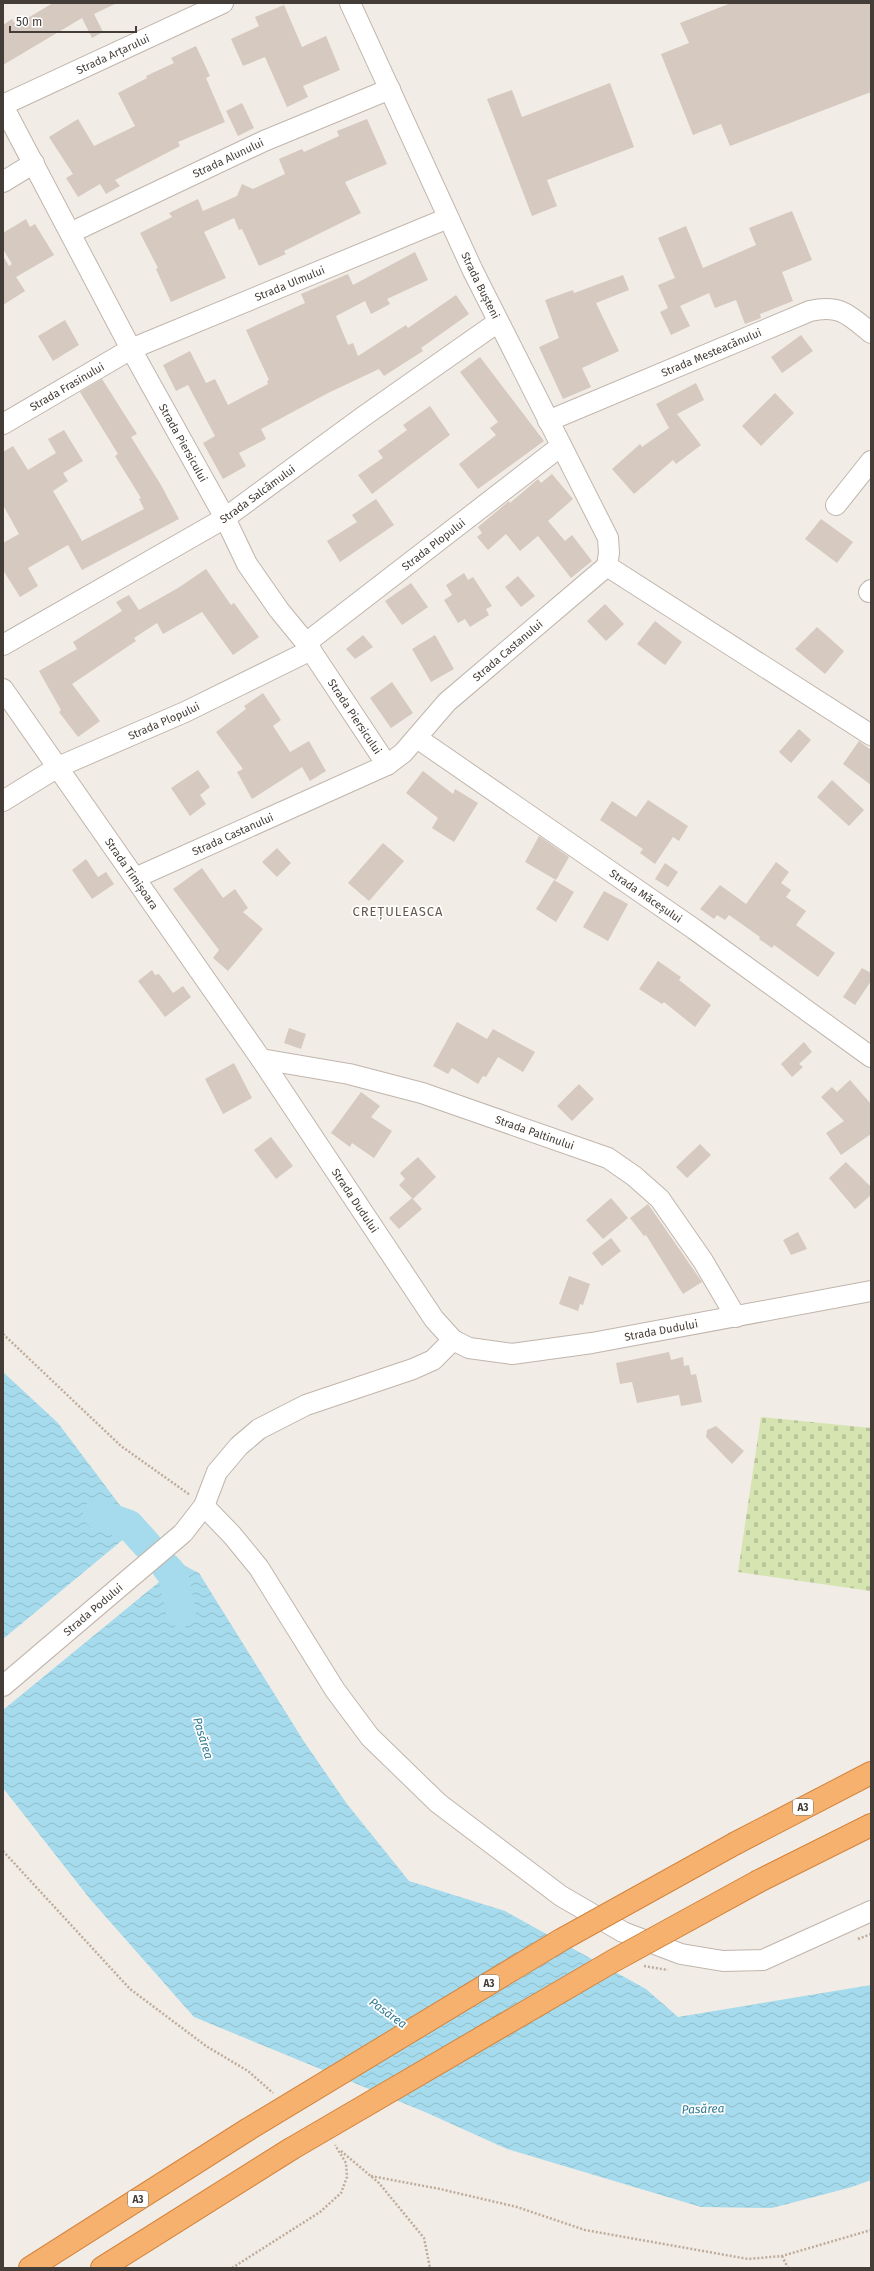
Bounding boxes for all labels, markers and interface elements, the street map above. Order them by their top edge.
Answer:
scale bar [10,8,136,34]
text: 50 m [16,15,42,29]
street label: Strada Arțarului [74,32,152,77]
street label: Strada Alunului [191,136,266,181]
street label: Strada Bușteni [458,250,502,321]
street label: Strada Ulmului [253,264,327,304]
street label: Strada Mesteacănului [659,326,763,380]
street label: Strada Frasinului [28,360,107,414]
street label: Strada Piersicului [156,402,210,484]
street label: Strada Salcâmului [218,463,298,526]
street label: Strada Plopului [399,516,468,574]
street label: Strada Castanului [470,617,546,684]
street label: Strada Piersicului [325,677,384,757]
street label: Strada Plopului [126,700,202,743]
street label: Strada Castanului [190,811,276,859]
street label: Strada Timișoara [102,836,161,912]
street label: Strada Măceșului [607,867,684,926]
district label: CREȚULEASCA [352,904,444,920]
street label: Strada Paltinului [493,1113,576,1153]
street label: Strada Dudului [329,1166,381,1235]
street label: Strada Dudului [623,1317,699,1344]
street label: Strada Podului [61,1581,125,1639]
water label: Pasărea [190,1715,216,1761]
road number: A3 [793,1799,813,1815]
road number: A3 [479,1975,499,1991]
water label: Pasărea [367,1995,410,2031]
water label: Pasărea [681,2101,725,2117]
road number: A3 [128,2191,148,2207]

